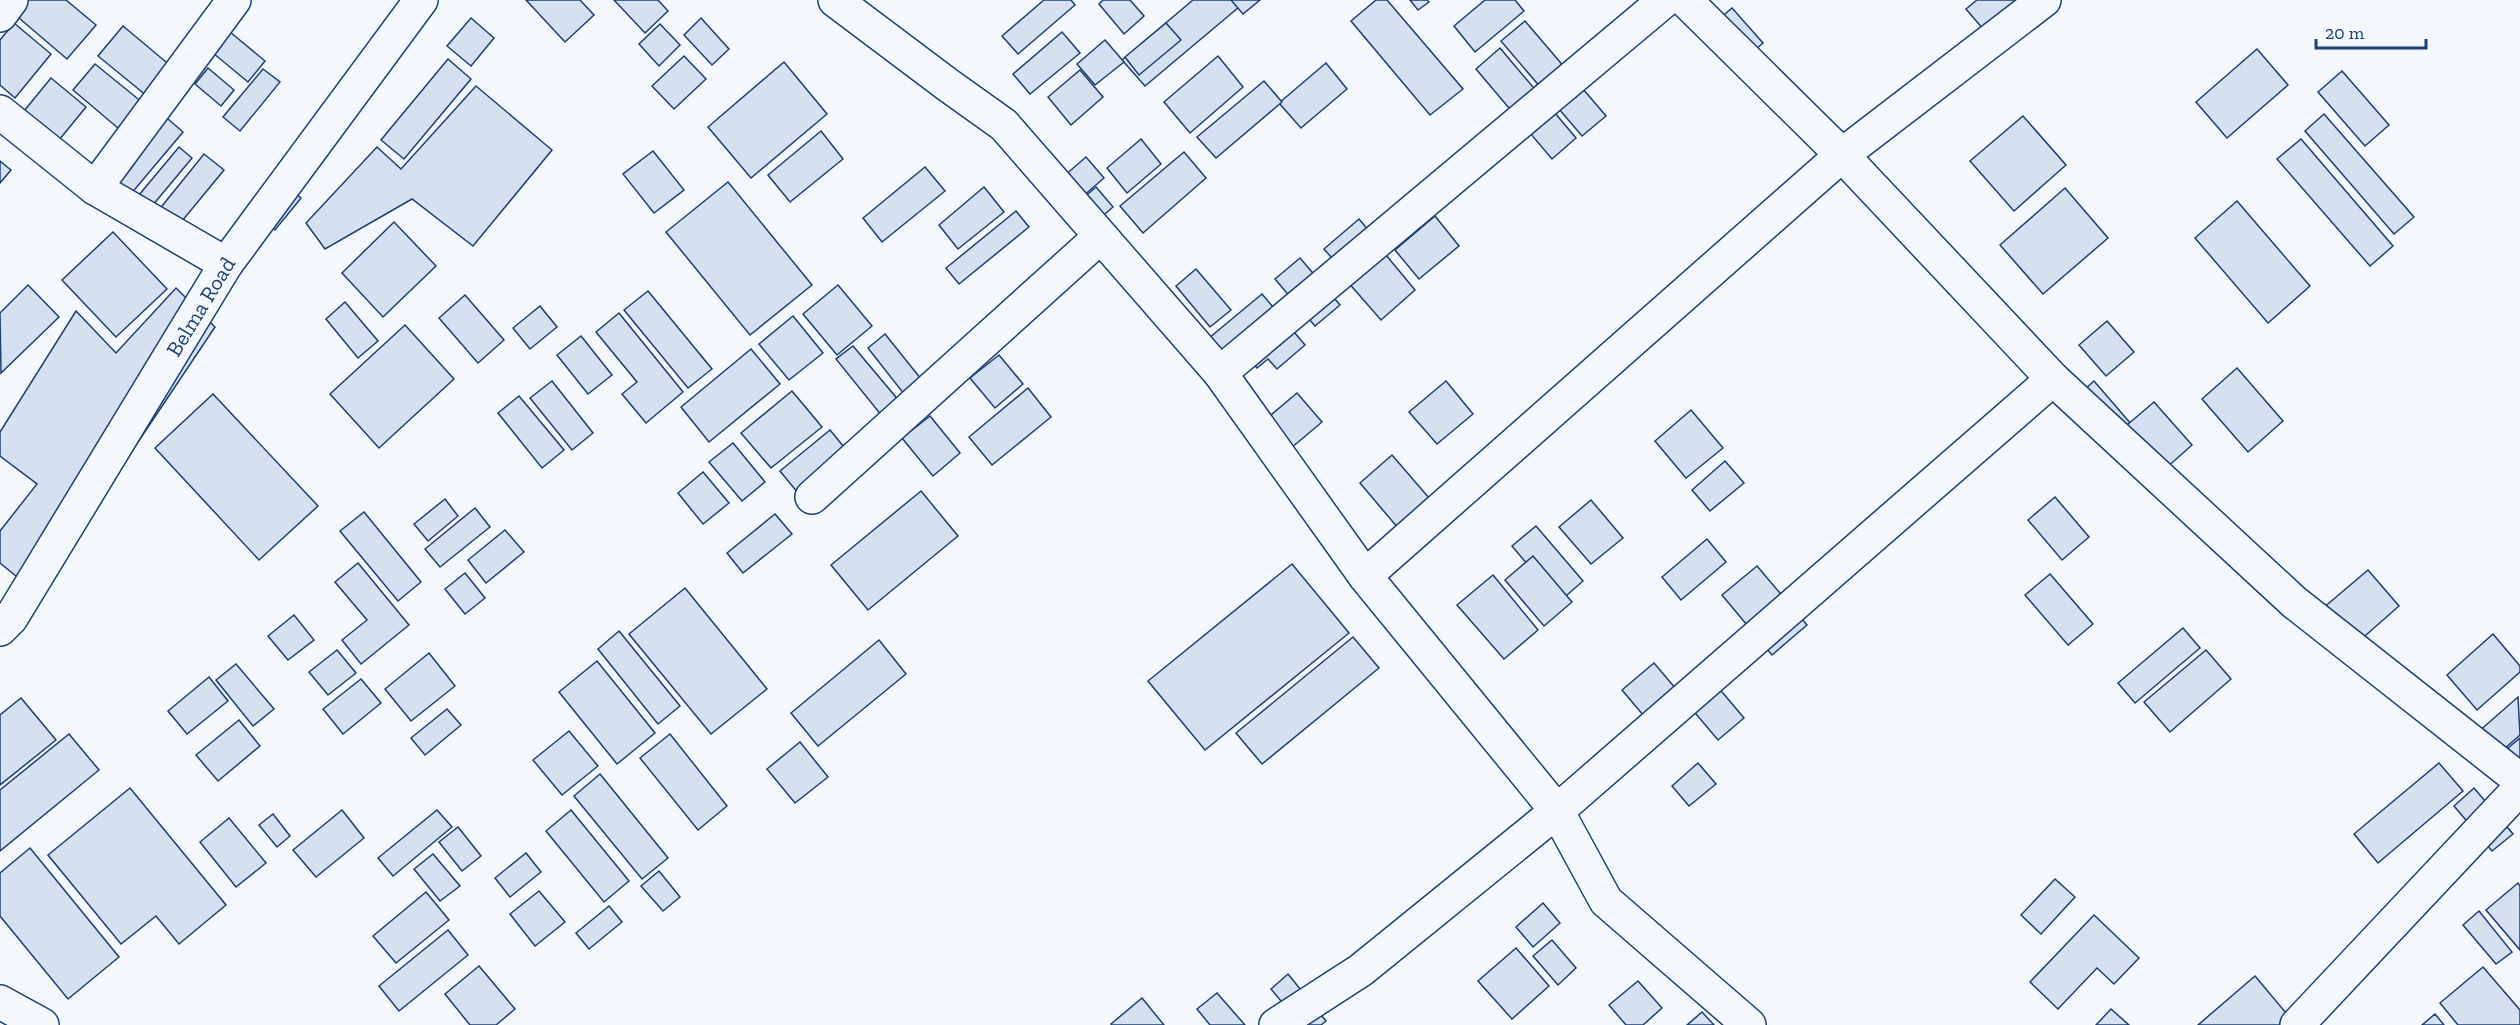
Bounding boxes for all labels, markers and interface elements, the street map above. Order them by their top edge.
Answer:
scale bar [2316,12,2426,50]
text: 20 m [2325,22,2365,44]
street label: Belma Road [160,252,241,361]

